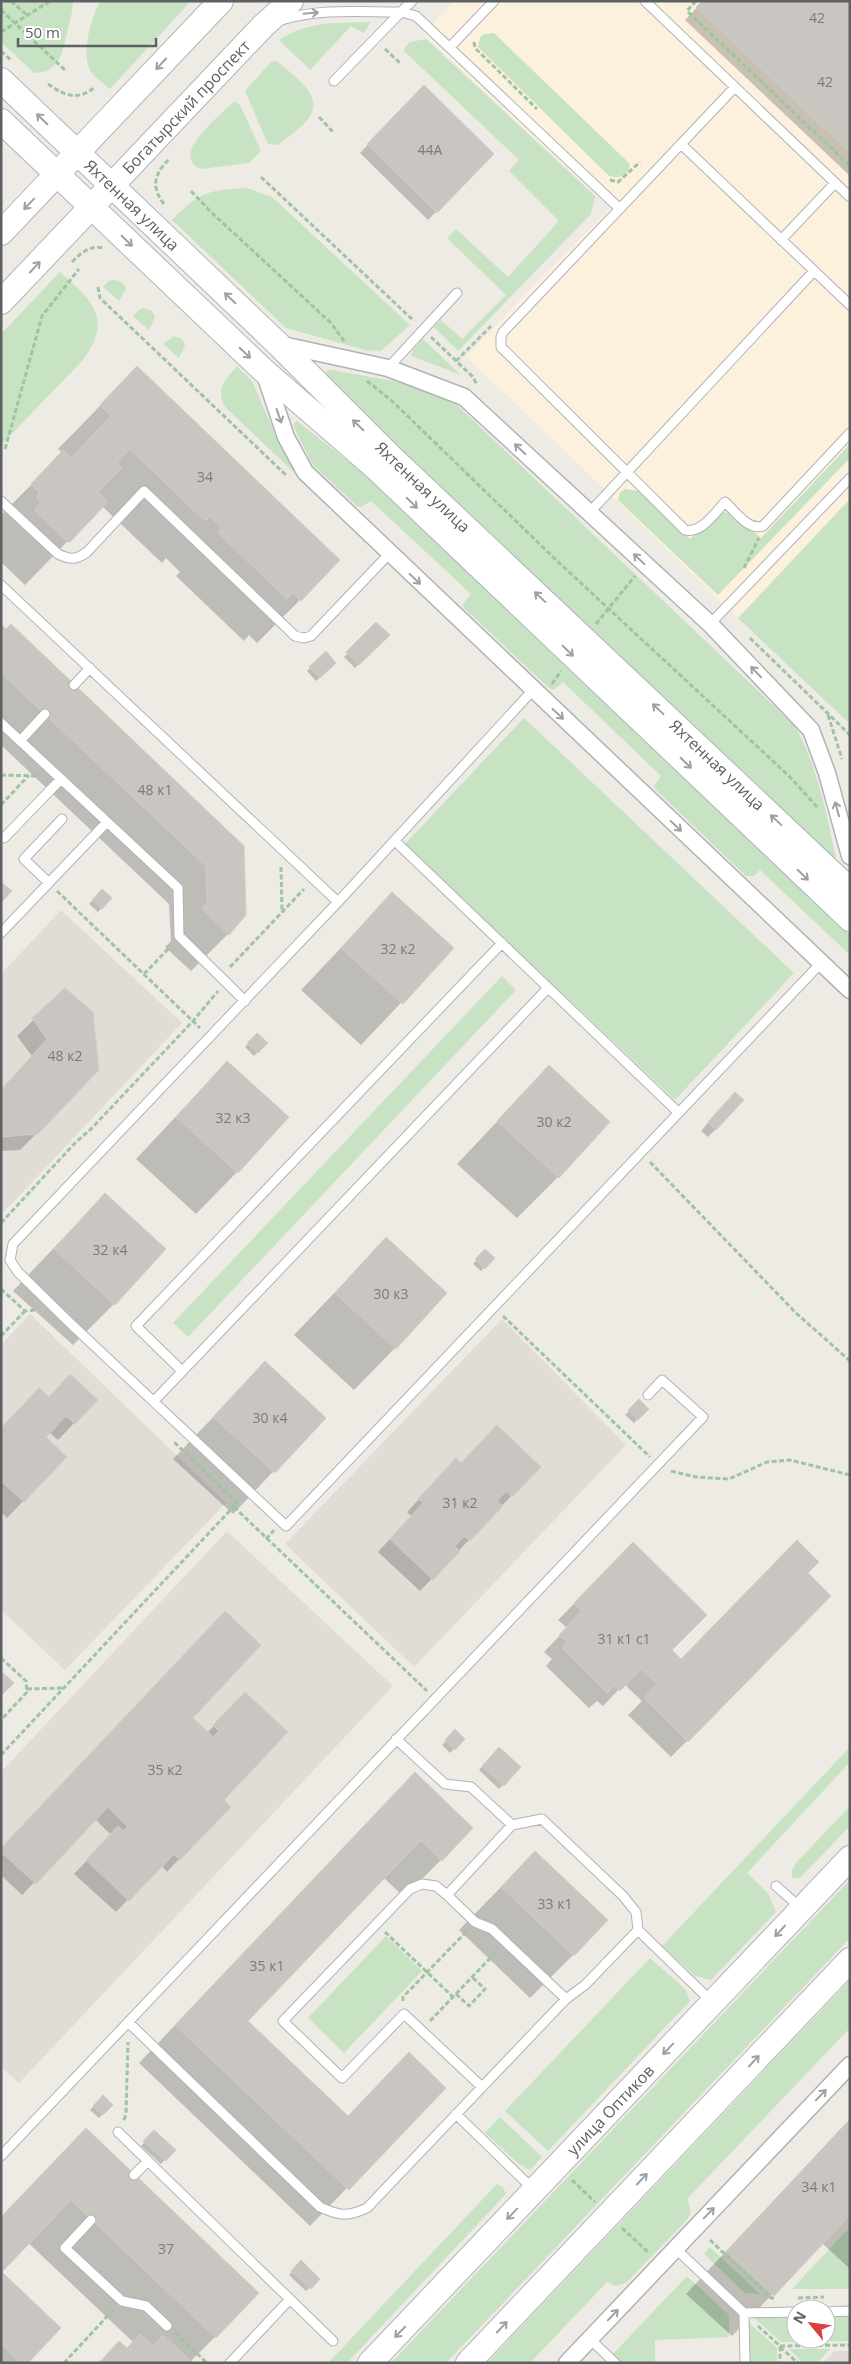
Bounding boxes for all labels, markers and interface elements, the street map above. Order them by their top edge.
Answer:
one-way arrow [302,8,318,18]
house number: 42 [809,8,825,27]
scale bar [18,15,155,47]
text: 50 m [25,22,60,42]
street label: Богатырский проспект [117,35,255,179]
one-way arrow [155,58,167,71]
house number: 42 [817,72,833,91]
one-way arrow [36,113,49,125]
house number: 44А [418,140,443,159]
street label: Яхтенная улица [80,154,184,255]
one-way arrow [23,197,35,210]
one-way arrow [121,235,133,247]
one-way arrow [29,260,41,273]
one-way arrow [223,292,236,304]
one-way arrow [238,347,251,359]
one-way arrow [275,408,284,423]
one-way arrow [352,419,365,431]
street label: Яхтенная улица [370,436,475,537]
one-way arrow [514,443,527,455]
house number: 34 [197,467,213,486]
one-way arrow [406,497,418,509]
one-way arrow [633,553,646,565]
one-way arrow [408,573,421,585]
one-way arrow [533,591,546,603]
one-way arrow [562,645,574,657]
one-way arrow [750,666,762,678]
one-way arrow [652,703,664,715]
one-way arrow [552,708,565,720]
street label: Яхтенная улица [665,714,770,815]
one-way arrow [679,757,692,769]
house number: 48 к1 [138,780,172,799]
one-way arrow [832,801,841,817]
one-way arrow [770,814,783,826]
one-way arrow [670,820,683,832]
one-way arrow [797,869,810,881]
house number: 32 к2 [381,939,415,958]
house number: 48 к2 [48,1046,82,1065]
house number: 32 к3 [216,1108,250,1127]
house number: 30 к2 [537,1112,571,1131]
house number: 32 к4 [93,1240,127,1259]
house number: 30 к3 [374,1284,408,1303]
house number: 30 к4 [253,1408,287,1427]
house number: 31 к2 [443,1493,477,1512]
house number: 31 к1 с1 [597,1629,651,1648]
house number: 35 к2 [148,1760,182,1779]
house number: 33 к1 [538,1894,572,1913]
one-way arrow [774,1925,786,1938]
house number: 35 к1 [250,1956,284,1975]
one-way arrow [662,2043,674,2056]
one-way arrow [748,2055,760,2068]
street label: улица Оптиков [562,2060,659,2160]
one-way arrow [815,2089,827,2102]
one-way arrow [636,2173,648,2186]
house number: 34 к1 [802,2177,836,2196]
one-way arrow [703,2207,715,2220]
one-way arrow [506,2208,518,2220]
house number: 37 [158,2239,174,2258]
north arrow [786,2299,836,2349]
one-way arrow [607,2308,619,2321]
text: N [788,2308,810,2327]
one-way arrow [496,2321,508,2334]
one-way arrow [394,2325,406,2338]

